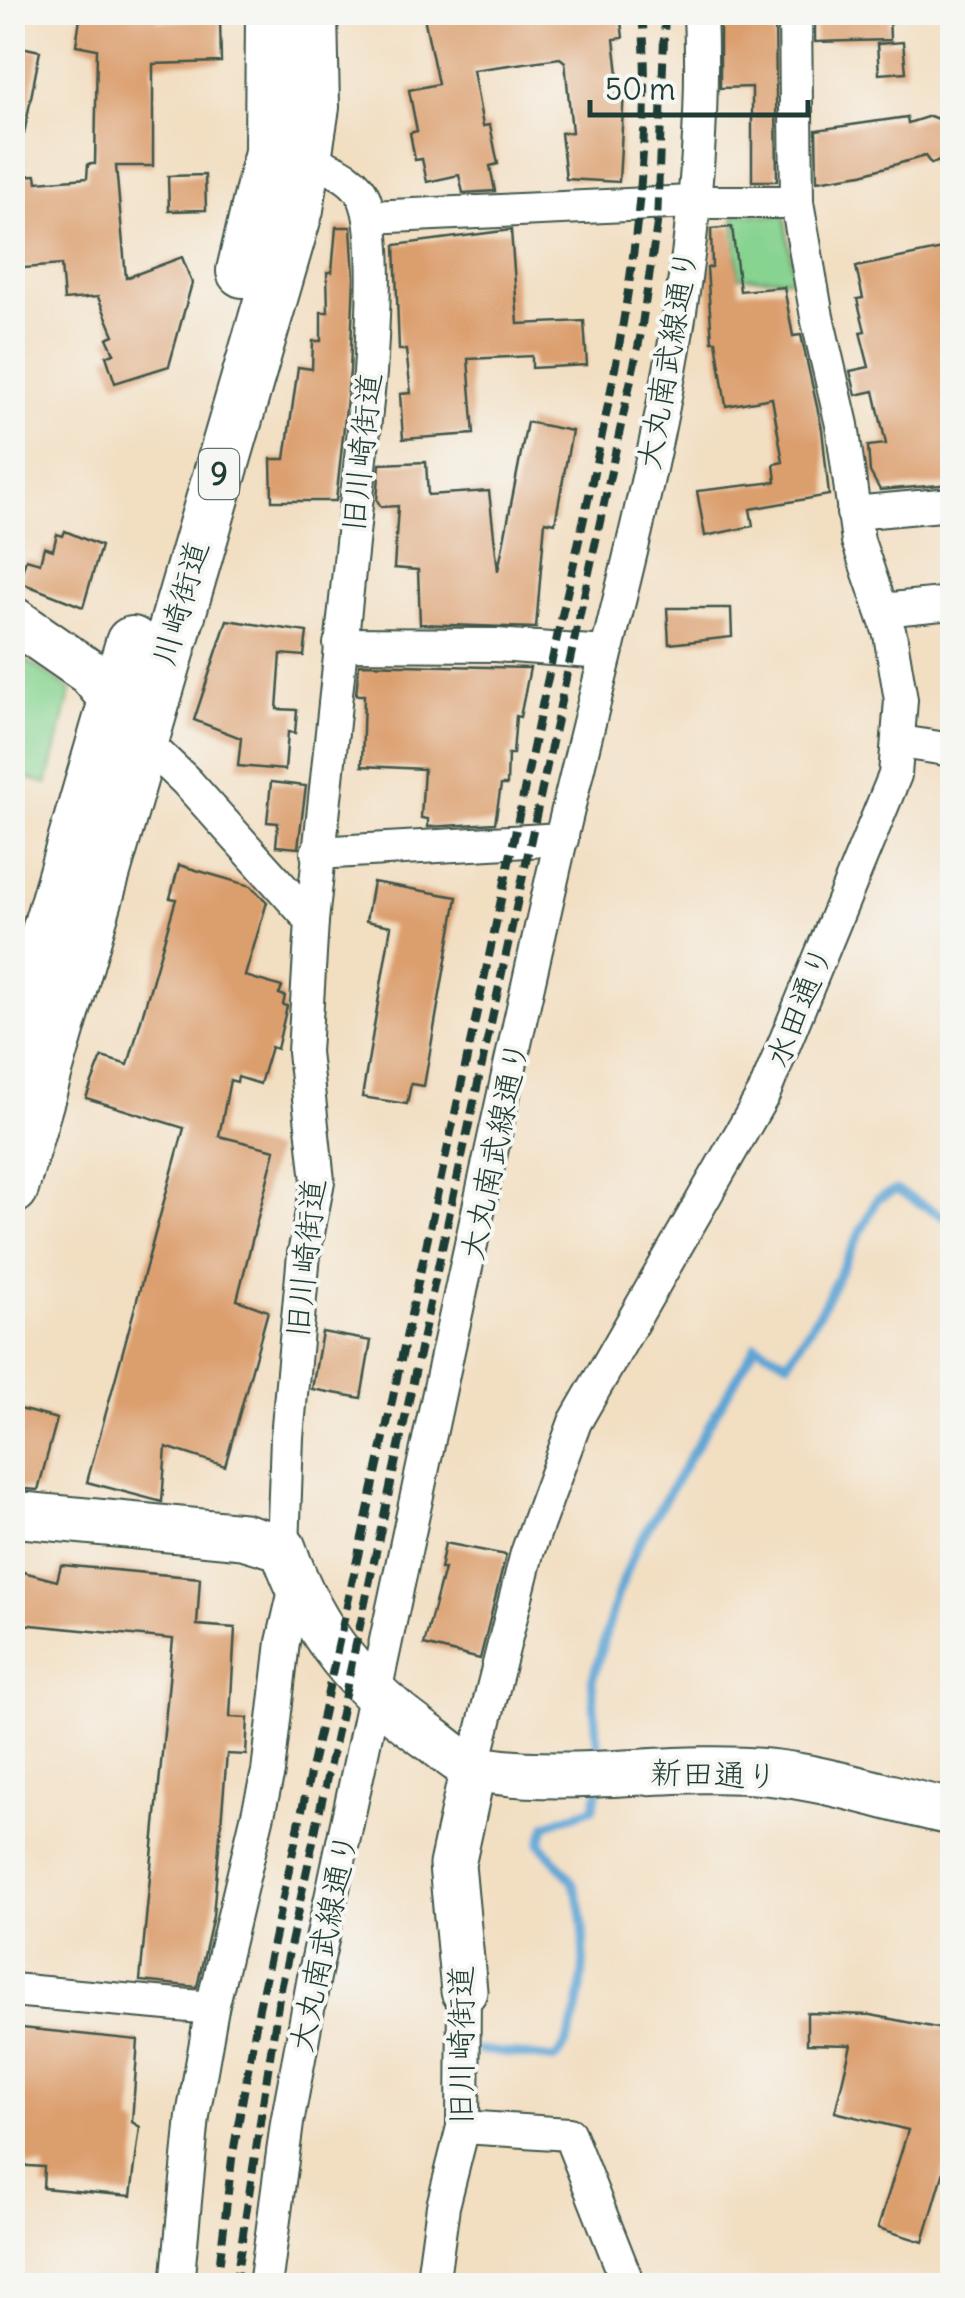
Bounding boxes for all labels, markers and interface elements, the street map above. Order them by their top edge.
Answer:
scale bar [590,55,808,117]
text: 50 m [605,70,675,108]
street label: 大丸南武線通り [627,245,707,473]
street label: 旧川崎街道 [332,370,390,534]
road number: 9 [199,449,239,499]
street label: 川崎街道 [143,536,217,670]
street label: 水田通り [756,939,842,1073]
street label: 大丸南武線通り [451,1036,537,1264]
street label: 旧川崎街道 [276,1176,334,1340]
street label: 新田通り [649,1751,779,1797]
street label: 大丸南武線通り [280,1828,366,2056]
street label: 旧川崎街道 [440,1965,481,2125]

